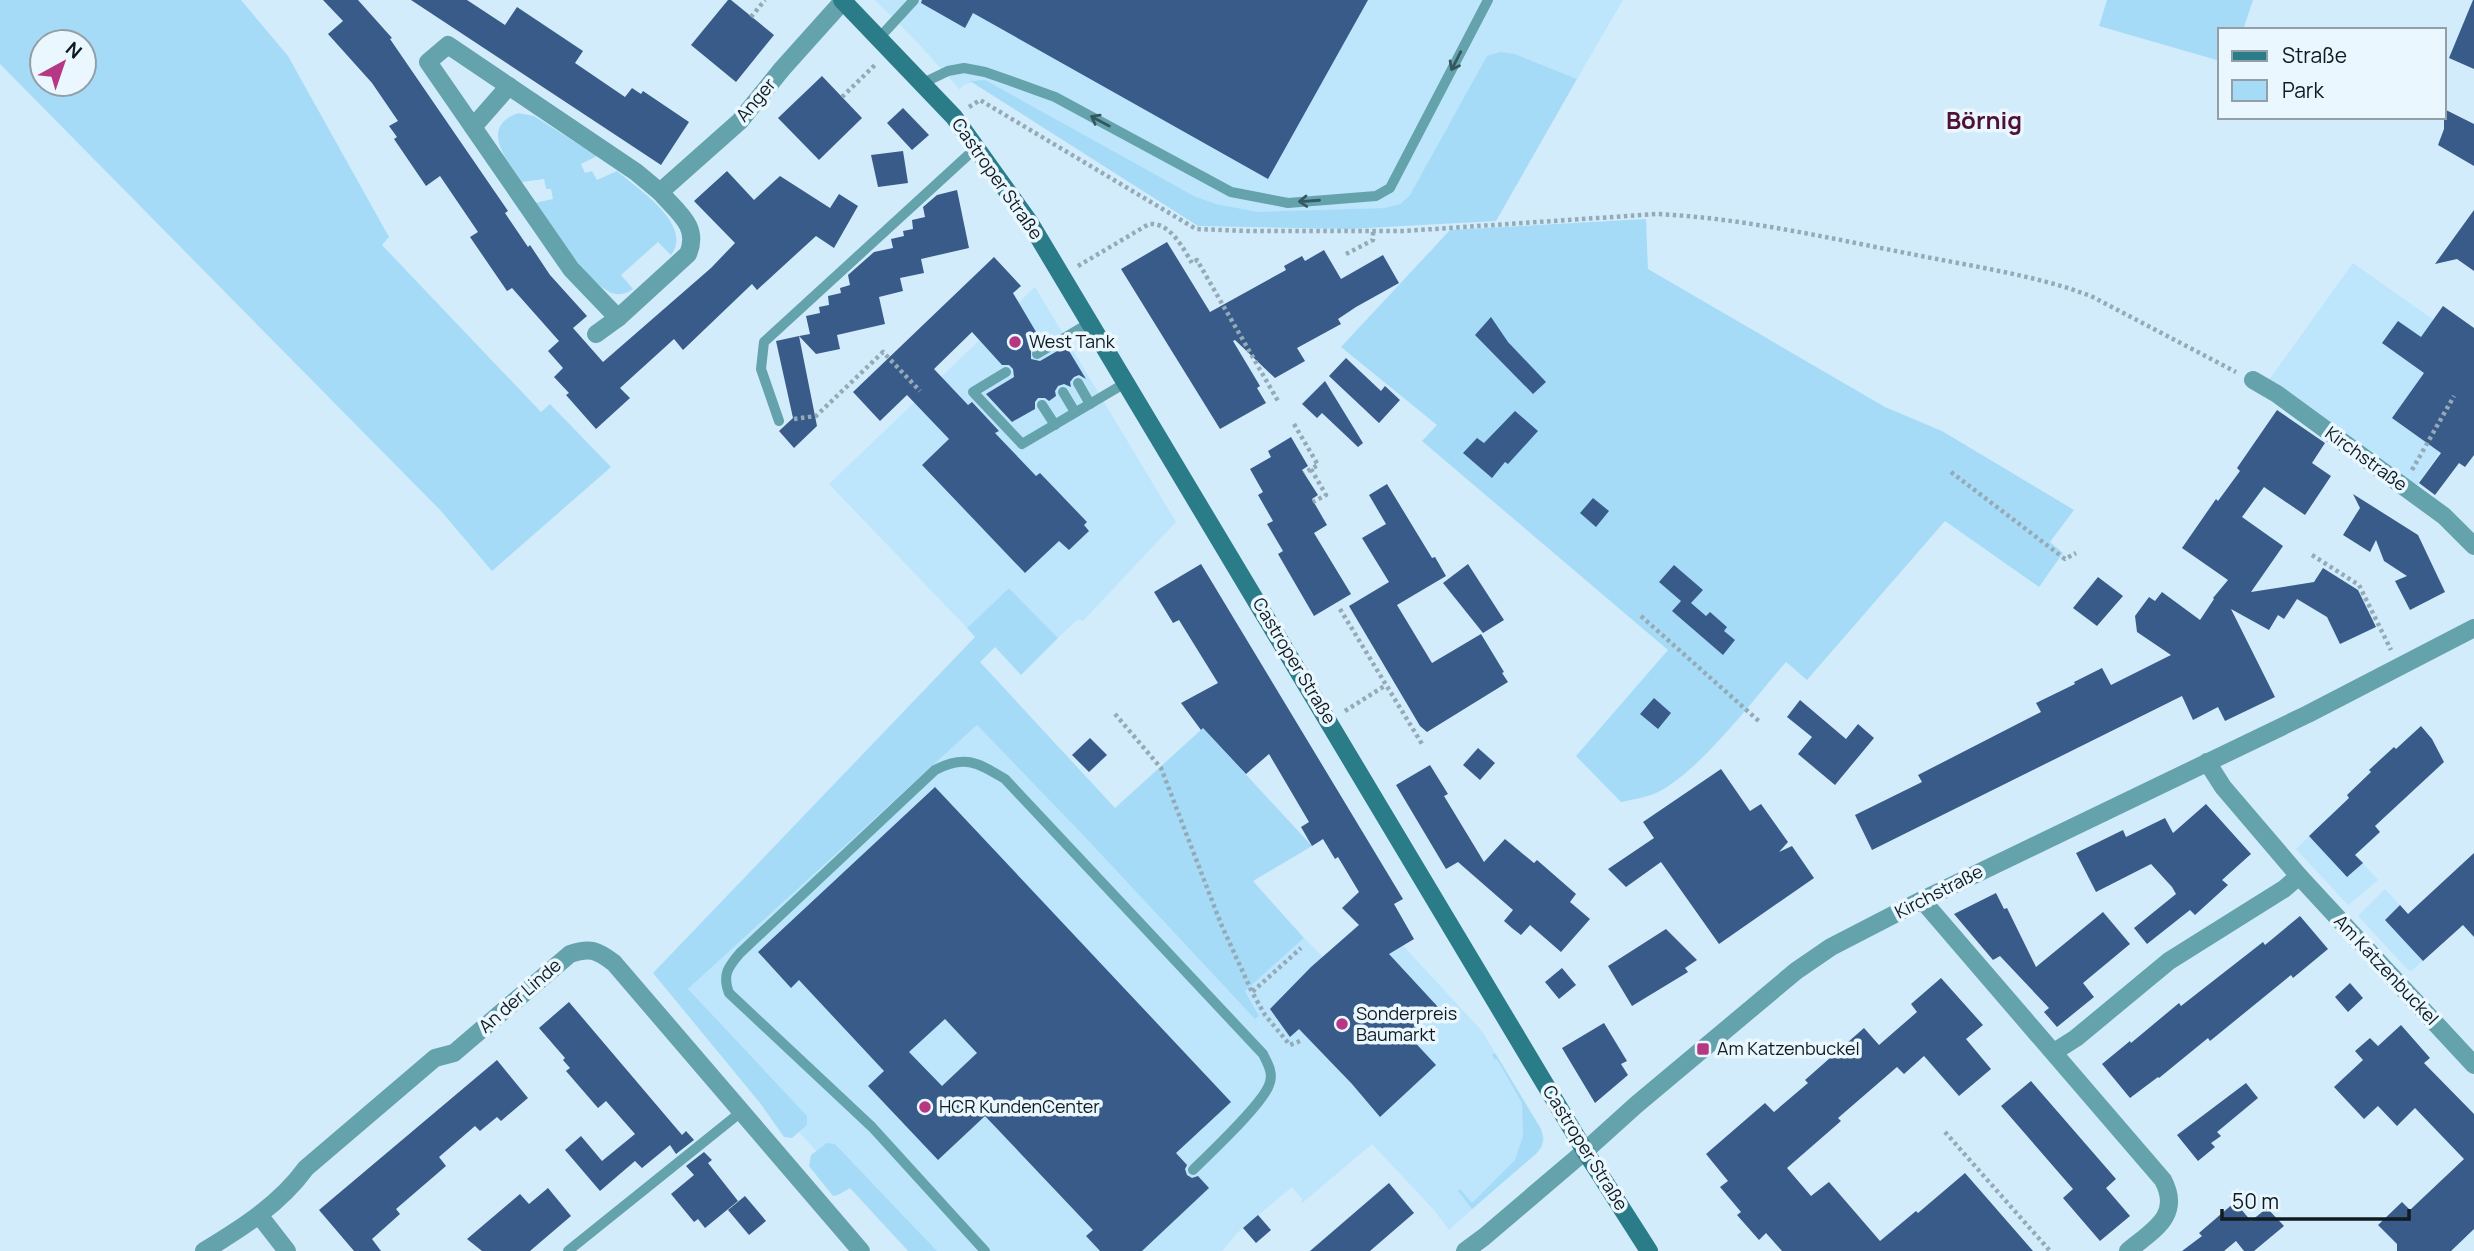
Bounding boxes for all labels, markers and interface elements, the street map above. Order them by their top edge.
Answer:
north arrow [28,28,98,98]
legend [2218,28,2446,119]
text: N [60,36,88,64]
text: Straße [2282,41,2347,69]
one-way arrow [1449,50,1463,70]
street label: Anger [730,72,781,126]
text: Park [2282,76,2324,104]
district label: Börnig [1946,103,2022,136]
street label: Castroper Straße [947,113,1049,244]
one-way arrow [1091,114,1111,128]
one-way arrow [1298,195,1321,208]
place label: West Tank [1029,329,1116,353]
marker: West Tank [1007,334,1023,350]
street label: Kirchstraße [2321,420,2412,496]
street label: Castroper Straße [1248,593,1342,728]
street label: Kirchstraße [1890,859,1987,924]
street label: Am Katzenbuckel [2329,909,2444,1030]
street label: An der Linde [473,953,566,1038]
place label: Sonderpreis Baumarkt [1356,1001,1457,1046]
marker: Sonderpreis Baumarkt [1334,1016,1350,1032]
place label: Am Katzenbuckel [1717,1036,1860,1060]
marker: Am Katzenbuckel [1695,1041,1711,1057]
street label: Castroper Straße [1538,1080,1634,1215]
place label: HCR KundenCenter [939,1094,1100,1118]
marker: HCR KundenCenter [917,1099,933,1115]
scale bar [2222,1178,2409,1222]
text: 50 m [2232,1187,2279,1215]

